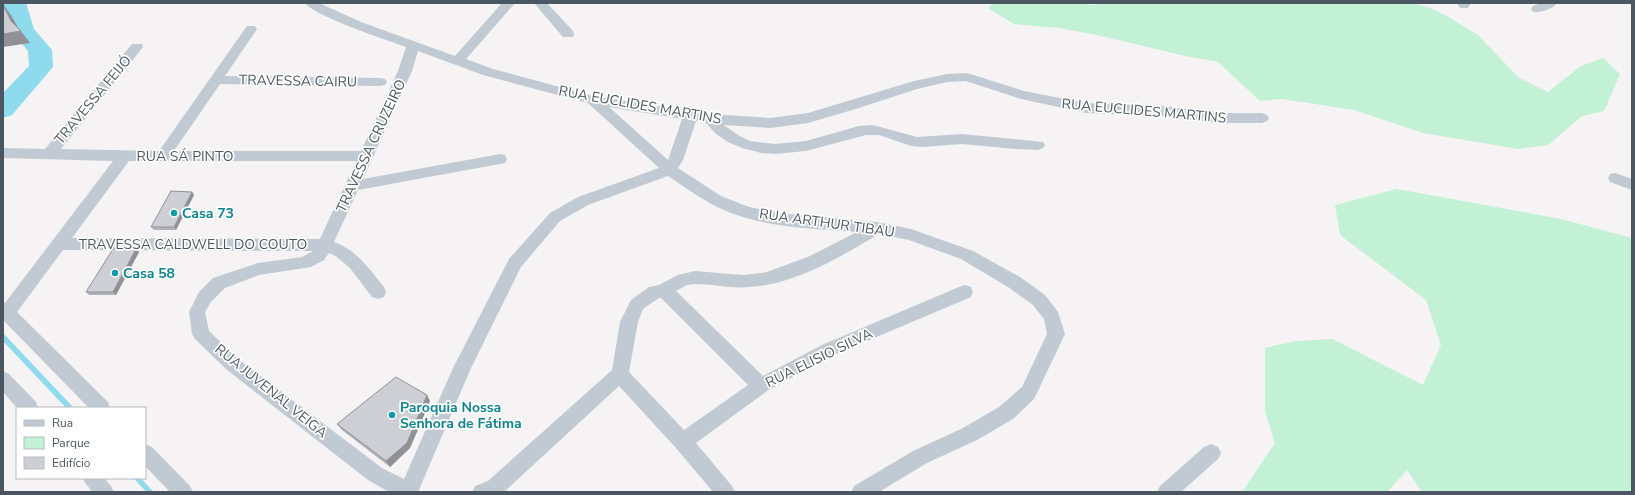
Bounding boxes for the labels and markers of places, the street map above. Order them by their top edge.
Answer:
place label: Casa 73 [182,204,234,223]
marker: Casa 73 [169,208,179,218]
place label: Casa 58 [123,264,175,283]
marker: Casa 58 [110,268,120,278]
place label: Paroquia Nossa Senhora de Fátima [400,398,522,433]
marker: Paroquia Nossa Senhora de Fátima [387,410,397,420]

